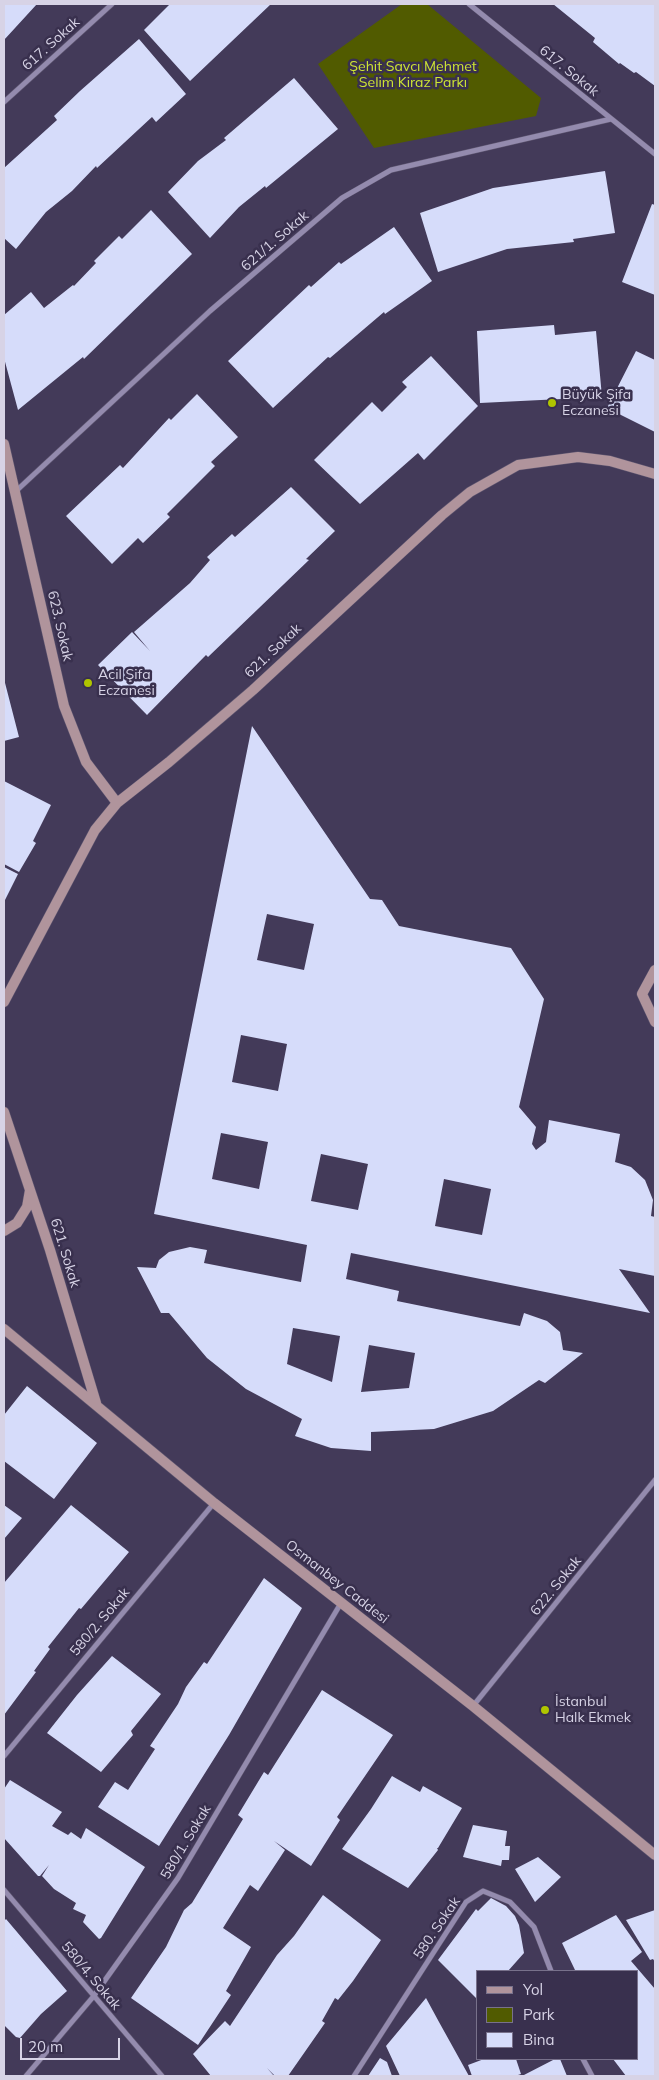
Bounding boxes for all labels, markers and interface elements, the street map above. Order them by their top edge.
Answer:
street label: 617. Sokak [19,14,83,74]
street label: 617. Sokak [536,42,602,100]
park label: Şehit Savcı Mehmet Selim Kiraz Parkı [349,59,477,92]
street label: 621/1. Sokak [238,207,312,275]
place label: Büyük Şifa Eczanesi [562,387,631,420]
marker: Büyük Şifa Eczanesi [546,397,558,409]
street label: 623. Sokak [44,589,76,663]
street label: 621. Sokak [241,620,305,682]
place label: Acil Şifa Eczanesi [98,667,155,700]
marker: Acil Şifa Eczanesi [82,677,94,689]
street label: 621. Sokak [47,1216,83,1290]
street label: Osmanbey Caddesi [282,1537,392,1627]
street label: 622. Sokak [527,1553,585,1619]
street label: 580/2. Sokak [67,1584,133,1660]
place label: İstanbul Halk Ekmek [555,1694,631,1726]
marker: İstanbul Halk Ekmek [539,1704,551,1716]
street label: 580/1. Sokak [157,1802,215,1882]
street label: 580. Sokak [410,1894,464,1962]
street label: 580/4. Sokak [58,1938,124,2014]
legend [477,1970,639,2060]
text: Yol [523,1980,543,1999]
text: Park [523,2005,555,2024]
scale bar [22,2028,122,2060]
text: Bina [523,2030,555,2049]
text: 20 m [28,2037,63,2056]

